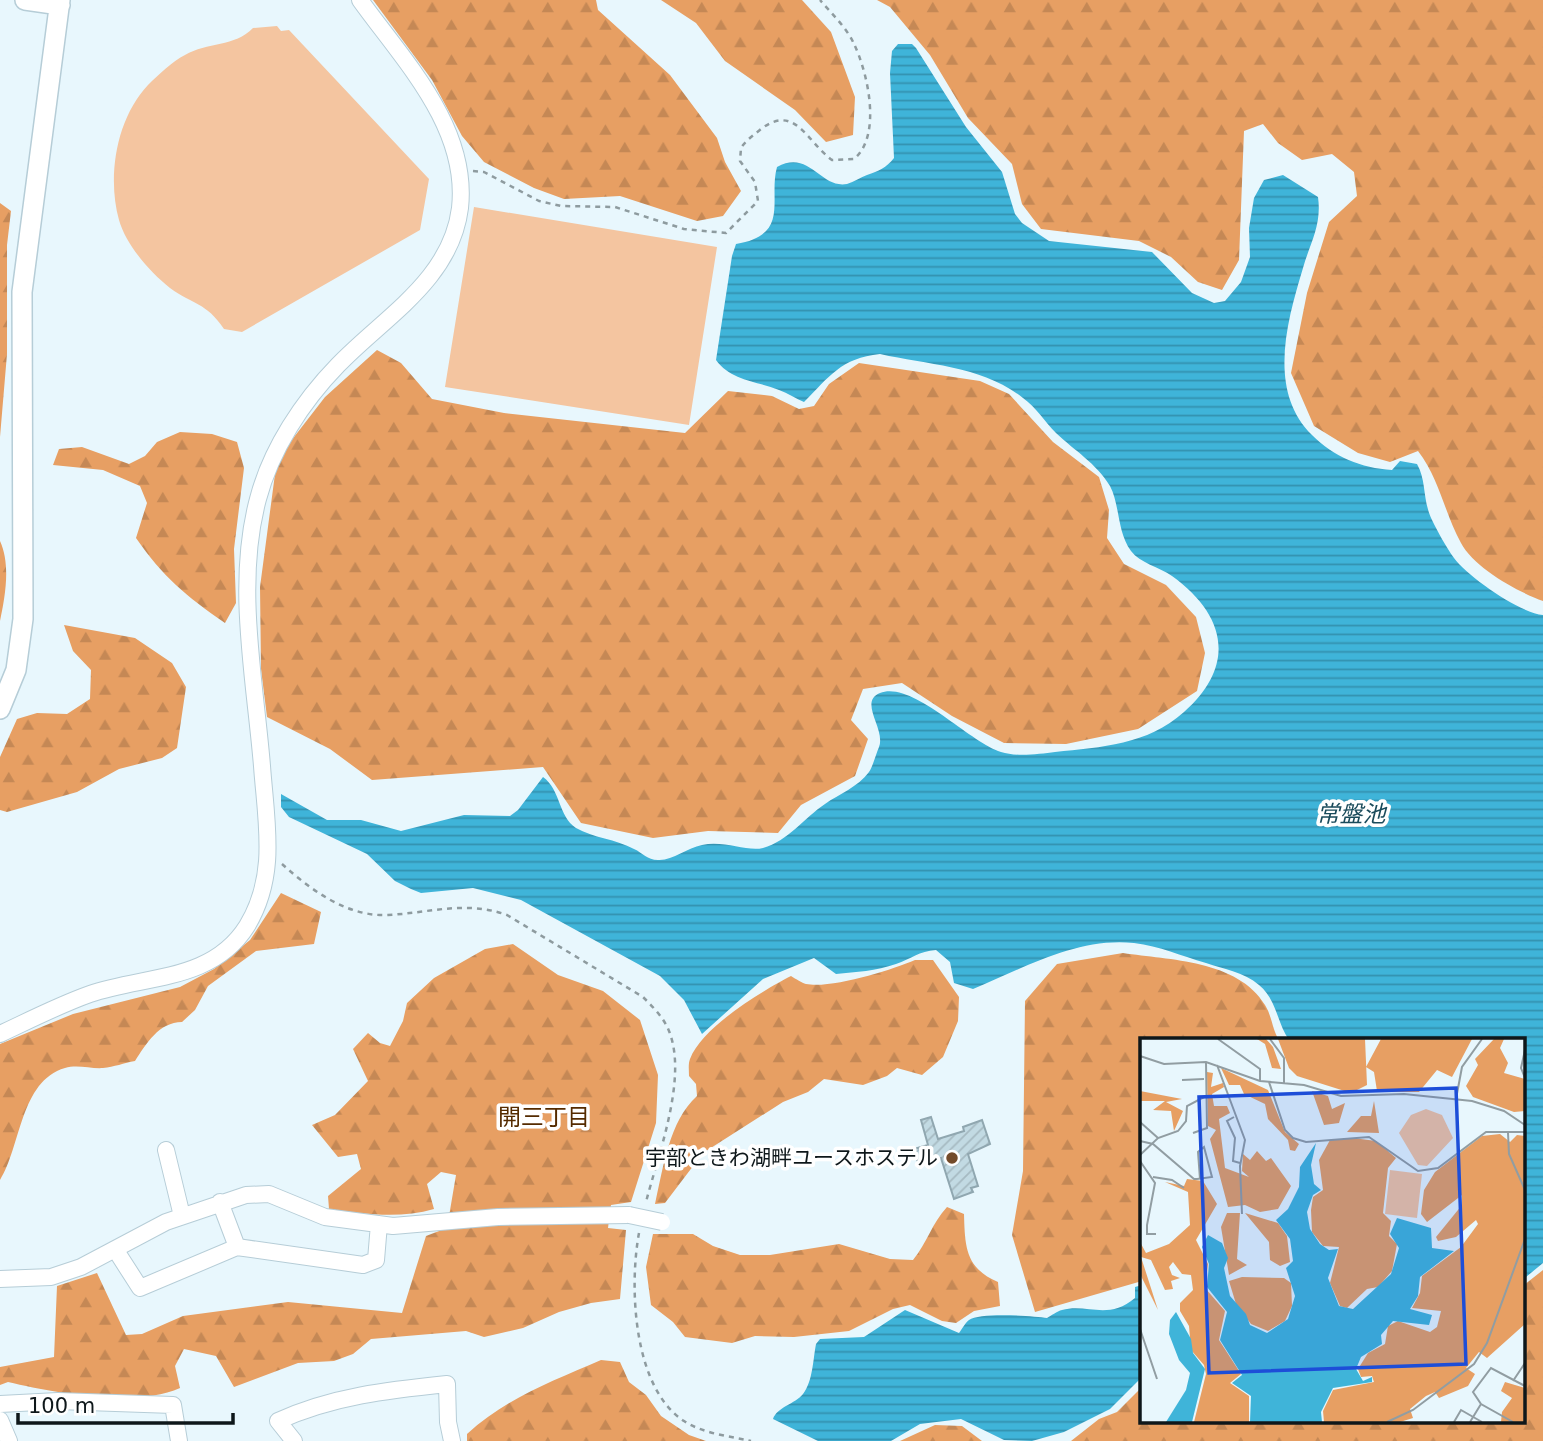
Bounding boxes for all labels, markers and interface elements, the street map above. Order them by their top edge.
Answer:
water label: 常盤池 [1317,801,1388,827]
inset map [1140,1038,1526,1424]
district label: 開三丁目 [498,1104,590,1130]
place label: 宇部ときわ湖畔ユースホステル [645,1146,938,1170]
marker: 宇部ときわ湖畔ユースホステル [944,1150,960,1166]
scale bar [18,1382,233,1426]
text: 100 m [28,1394,95,1418]

